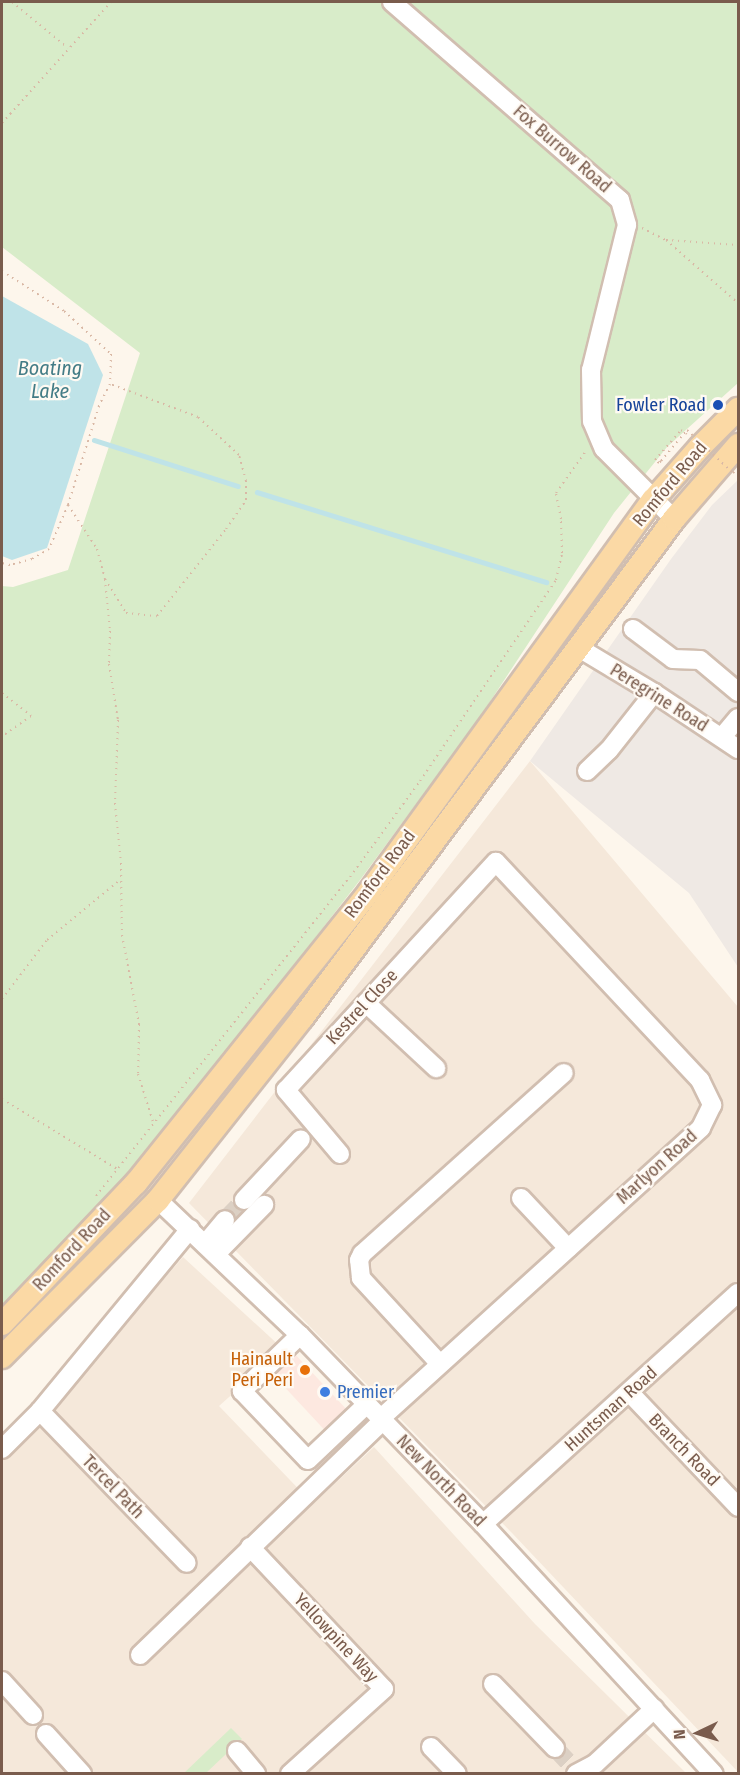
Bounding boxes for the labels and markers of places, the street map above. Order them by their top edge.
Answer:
place label: Fowler Road [616,394,706,416]
marker: Fowler Road [711,398,725,412]
place label: Hainault Peri Peri [230,1349,293,1392]
marker: Hainault Peri Peri [298,1363,312,1377]
place label: Premier [337,1381,394,1403]
marker: Premier [318,1385,332,1399]

